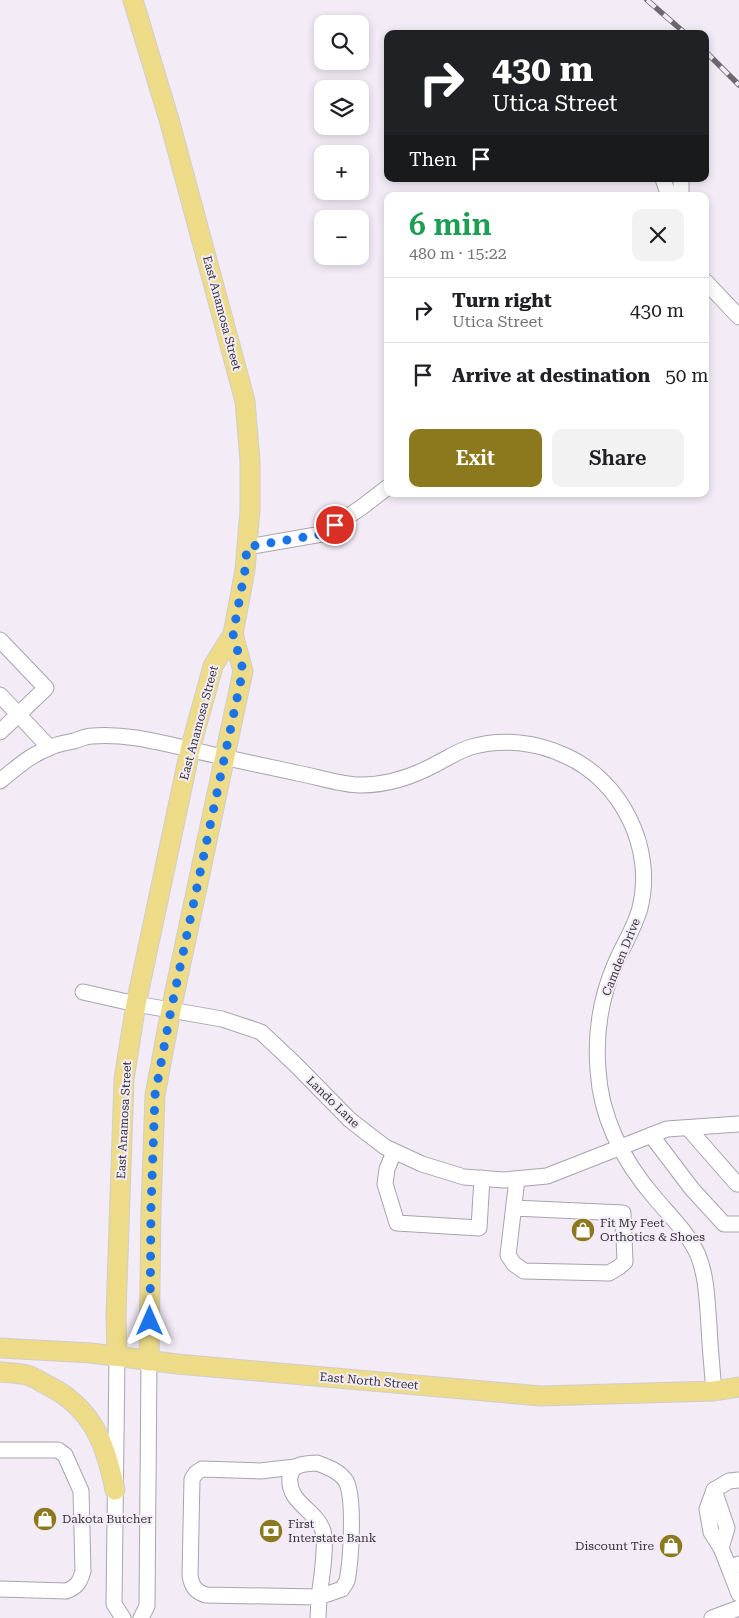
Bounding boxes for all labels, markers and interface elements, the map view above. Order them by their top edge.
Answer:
map controls [314,15,369,265]
button: search [314,15,369,70]
text: 430 m [492,49,593,90]
icon: right [409,50,474,115]
button: layers [314,80,369,135]
text: Utica Street [492,91,618,116]
button: + [314,145,369,200]
icon: arrive [467,145,495,173]
text: Then [409,148,457,171]
text: 6 min [409,207,492,242]
button: close [632,209,684,261]
button: − [314,210,369,265]
text: 480 m · 15:22 [409,244,507,263]
street label: East Anamosa Street [200,254,244,372]
text: Turn right [452,289,552,312]
icon: right [409,296,437,324]
text: 430 m [630,299,684,322]
text: Utica Street [452,312,543,331]
icon: arrive [409,361,437,389]
text: Arrive at destination [452,364,650,387]
text: 50 m [665,364,709,387]
button: Exit [409,429,542,487]
button: Share [552,429,684,487]
pin [314,504,356,546]
icon: arrive [321,511,349,539]
street label: East Anamosa Street [177,664,221,782]
street label: Camden Drive [599,916,643,998]
street label: East Anamosa Street [114,1060,134,1179]
street label: Lando Lane [304,1073,363,1131]
place label: Fit My Feet Orthotics & Shoes [600,1216,705,1244]
shop icon: Fit My Feet Orthotics & Shoes [570,1217,596,1243]
position arrow [123,1294,175,1346]
street label: East North Street [319,1370,419,1392]
shop icon: Dakota Butcher [32,1506,58,1532]
place label: Dakota Butcher [62,1512,152,1526]
place label: First Interstate Bank [288,1517,377,1545]
bank icon: First Interstate Bank [258,1518,284,1544]
shop icon: Discount Tire [658,1533,684,1559]
place label: Discount Tire [575,1539,654,1553]

